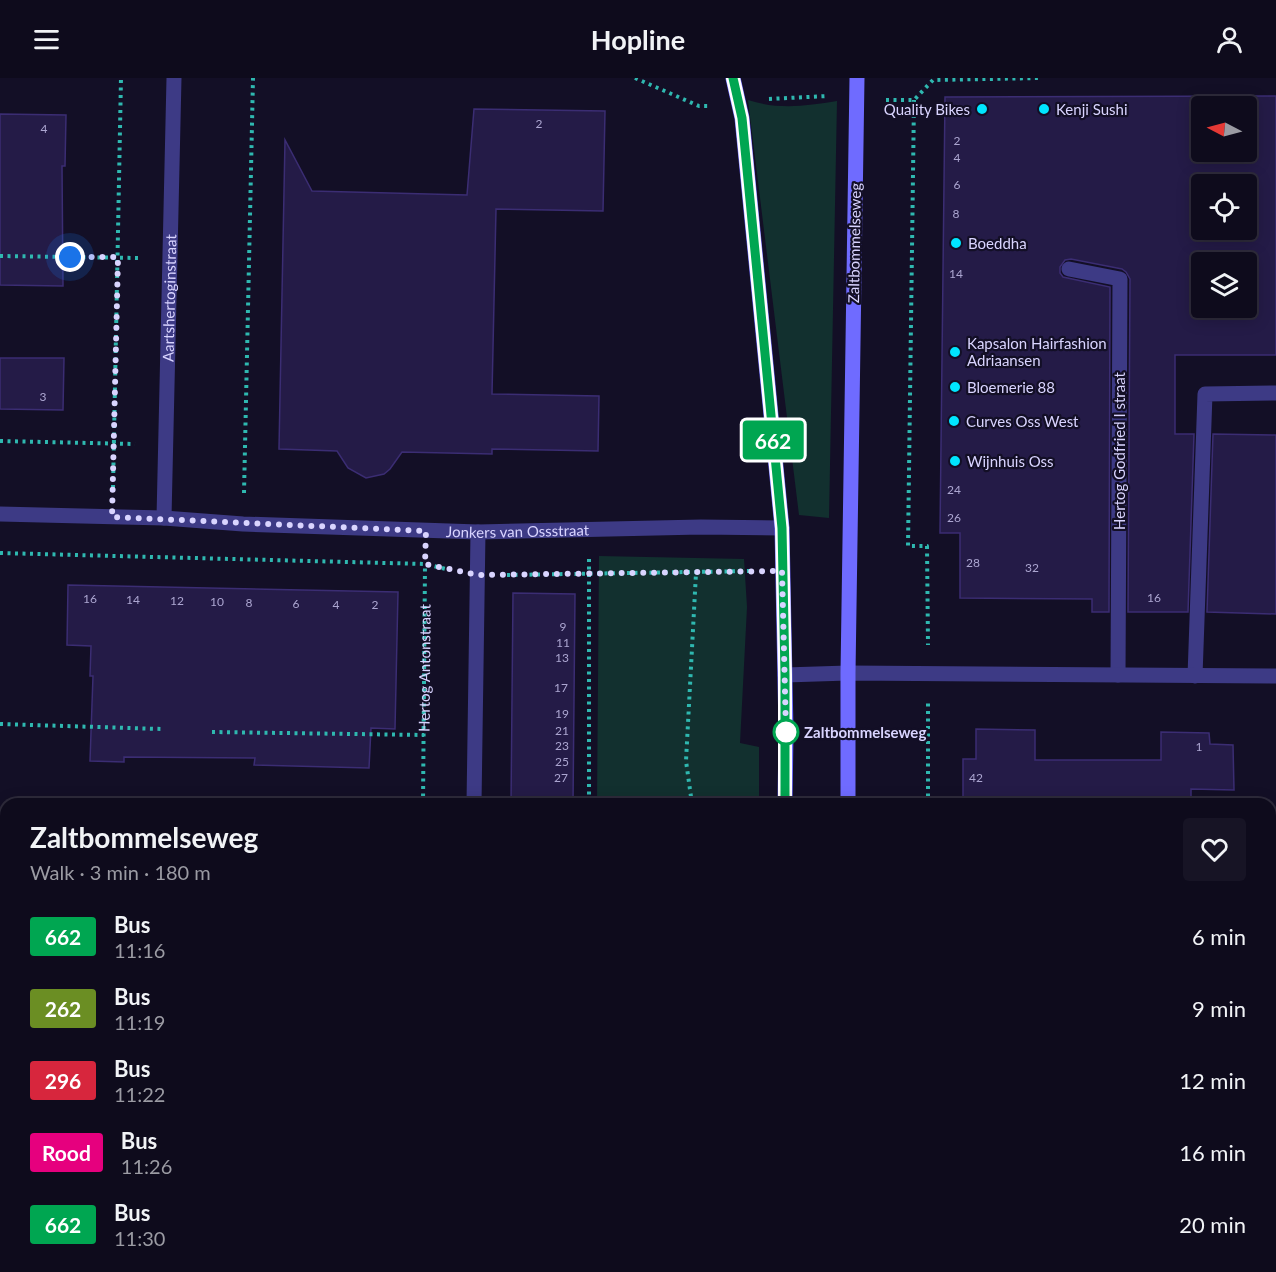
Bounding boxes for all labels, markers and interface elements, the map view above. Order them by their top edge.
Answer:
icon: menu [30,23,63,56]
text: Hopline [591,23,685,56]
icon: person [1213,23,1246,56]
north arrow [1191,96,1257,162]
map controls [1191,96,1257,318]
place label: Quality Bikes [884,100,970,118]
place label: Kenji Sushi [1056,100,1128,118]
marker: Quality Bikes [975,102,989,116]
marker: Kenji Sushi [1037,102,1051,116]
house number: 2 [536,116,543,131]
house number: 4 [41,121,48,136]
house number: 2 [954,133,961,148]
house number: 4 [954,150,961,165]
button: locate [1191,174,1257,240]
house number: 6 [954,177,961,192]
street label: Zaltbommelseweg [844,183,864,303]
house number: 8 [953,206,960,221]
street label: Aartshertoginstraat [159,233,179,362]
place label: Boeddha [968,234,1027,252]
marker: Boeddha [949,236,963,250]
your location [55,242,85,272]
button: layers [1191,252,1257,318]
house number: 14 [949,266,963,281]
place label: Kapsalon Hairfashion Adriaansen [967,334,1107,369]
marker: Kapsalon Hairfashion Adriaansen [948,345,962,359]
street label: Hertog Godfried I straat [1110,372,1128,530]
place label: Bloemerie 88 [967,378,1055,396]
marker: Bloemerie 88 [948,380,962,394]
house number: 3 [40,389,47,404]
place label: Curves Oss West [966,412,1079,430]
marker: Curves Oss West [947,414,961,428]
line badge: 662 [738,420,808,460]
text: 662 [755,428,791,453]
place label: Wijnhuis Oss [967,452,1054,470]
marker: Wijnhuis Oss [948,454,962,468]
house number: 24 [947,482,961,497]
house number: 26 [947,510,961,525]
street label: Jonkers van Ossstraat [446,520,590,541]
house number: 28 [966,555,980,570]
house number: 32 [1025,560,1039,575]
house number: 16 [1147,590,1161,605]
house number: 16 [83,591,97,606]
house number: 14 [126,592,140,607]
house number: 12 [170,593,184,608]
house number: 10 [210,594,224,609]
house number: 8 [246,595,253,610]
house number: 6 [293,596,300,611]
house number: 4 [333,597,340,612]
house number: 2 [372,597,379,612]
street label: Hertog Antonstraat [415,603,434,732]
house number: 9 [560,619,567,634]
house number: 11 [556,635,570,650]
house number: 13 [555,650,569,665]
house number: 17 [554,680,568,695]
house number: 19 [555,706,569,721]
marker: Zaltbommelseweg [773,719,799,745]
house number: 21 [555,723,569,738]
place label: Zaltbommelseweg [804,723,926,741]
house number: 23 [555,738,569,753]
house number: 1 [1196,739,1203,754]
house number: 25 [555,754,569,769]
house number: 27 [554,770,568,785]
house number: 42 [969,770,983,785]
button: heart [1183,818,1246,881]
text: Zaltbommelseweg [30,820,258,854]
text: Walk · 3 min · 180 m [30,860,211,884]
text: Bus [114,911,150,938]
text: 6 min [1192,923,1246,950]
text: 662 [45,924,81,949]
text: 11:16 [114,938,165,962]
text: Bus [114,983,150,1010]
text: 9 min [1192,995,1246,1022]
text: 262 [45,996,81,1021]
text: 11:19 [114,1010,165,1034]
text: Bus [114,1055,150,1082]
text: 12 min [1179,1067,1246,1094]
text: 296 [45,1068,81,1093]
text: 11:22 [114,1082,165,1106]
text: Bus [121,1127,157,1154]
text: 16 min [1179,1139,1246,1166]
text: Rood [42,1140,91,1165]
text: 11:26 [121,1154,172,1178]
text: Bus [114,1199,150,1226]
text: 20 min [1179,1211,1246,1238]
text: 662 [45,1212,81,1237]
text: 11:30 [114,1226,165,1250]

